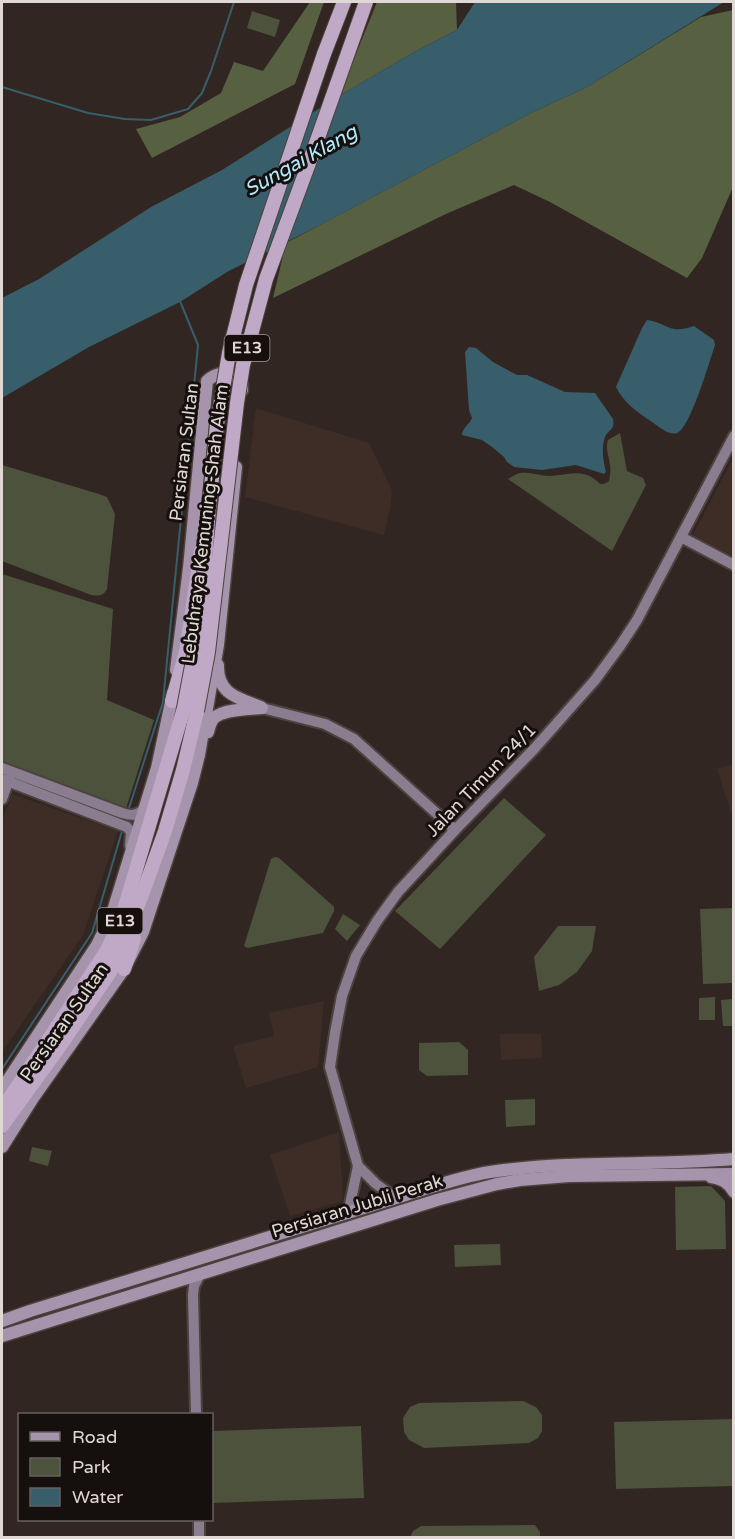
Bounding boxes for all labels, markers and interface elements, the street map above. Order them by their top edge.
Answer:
water label: Sungai Klang [241,120,363,202]
road number: E13 [224,335,270,361]
street label: Persiaran Sultan [165,382,203,522]
street label: Lebuhraya Kemuning-Shah Alam [177,383,233,665]
street label: Jalan Timun 24/1 [421,719,541,841]
road number: E13 [98,908,142,934]
street label: Persiaran Sultan [15,959,113,1085]
street label: Persiaran Jubli Perak [269,1169,446,1243]
legend [18,1413,213,1521]
text: Road [72,1426,117,1448]
text: Park [72,1456,111,1478]
text: Water [72,1486,123,1508]

